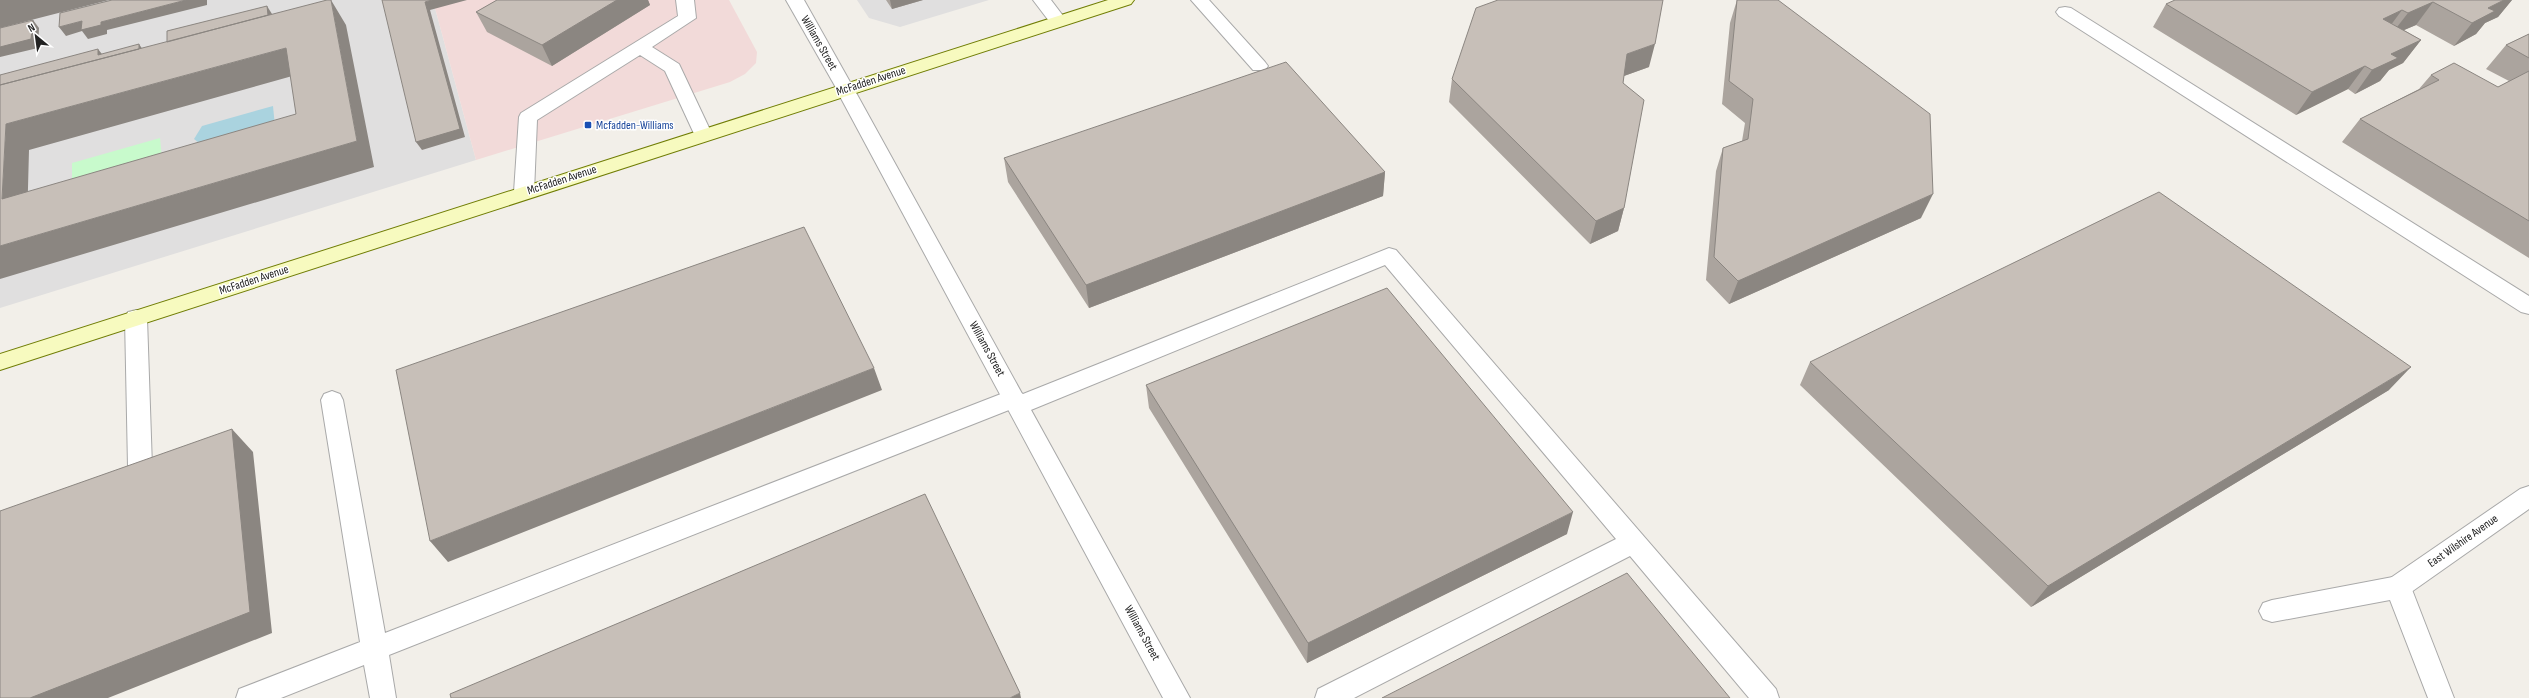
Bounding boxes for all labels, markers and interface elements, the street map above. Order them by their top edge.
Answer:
street label: Williams Street [797,13,841,73]
north arrow [16,16,56,56]
text: N [26,21,37,35]
street label: McFadden Avenue [834,63,908,99]
place label: Mcfadden-Williams [596,118,674,133]
marker: Mcfadden-Williams [583,120,593,130]
street label: McFadden Avenue [525,162,599,198]
street label: McFadden Avenue [217,262,291,298]
street label: Williams Street [966,319,1008,380]
street label: East Wilshire Avenue [2425,511,2501,571]
street label: Williams Street [1121,603,1163,664]

